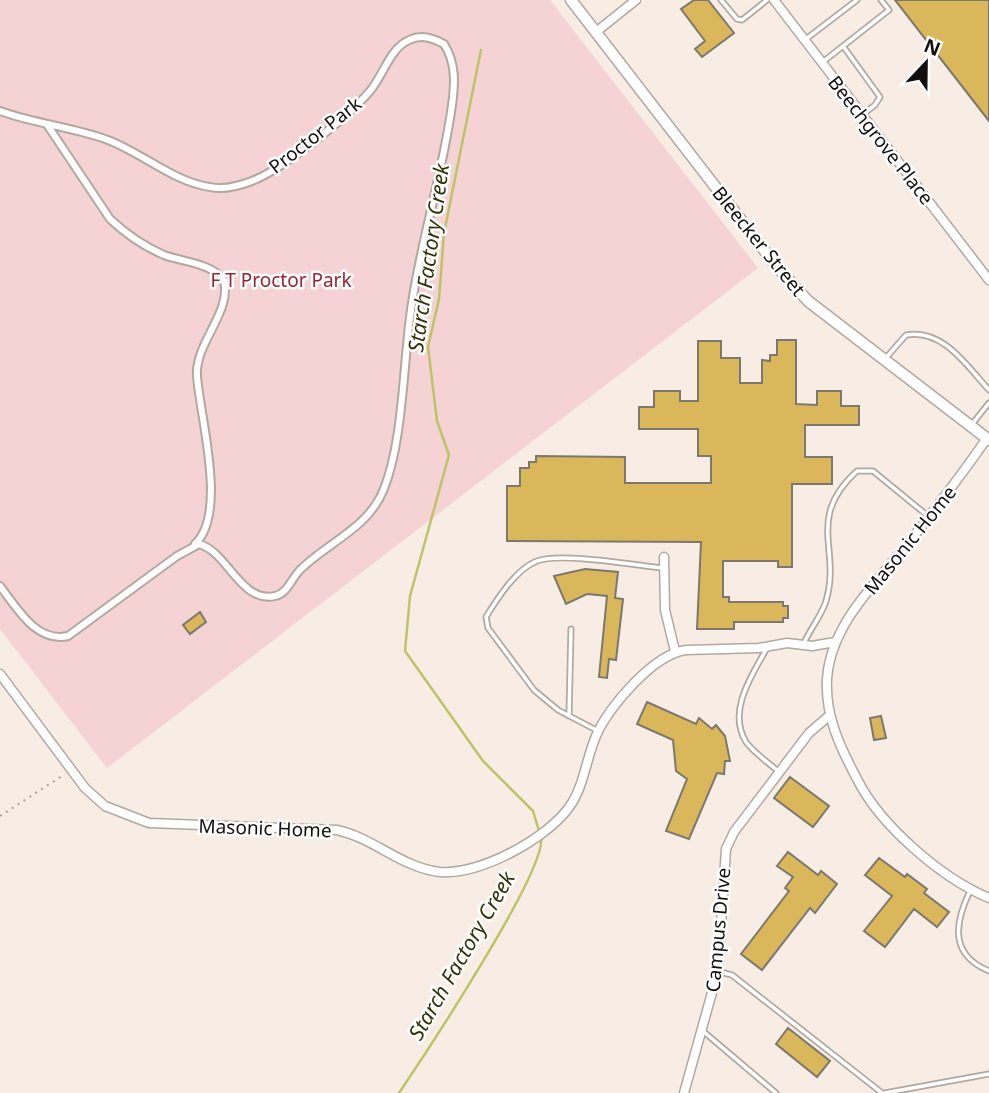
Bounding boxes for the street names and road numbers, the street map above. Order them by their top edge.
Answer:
street label: Beechgrove Place [822,70,940,210]
street label: Proctor Park [263,91,367,179]
street label: Bleecker Street [707,181,812,302]
street label: Masonic Home [858,480,962,600]
street label: Masonic Home [198,813,332,843]
street label: Campus Drive [700,867,736,993]

